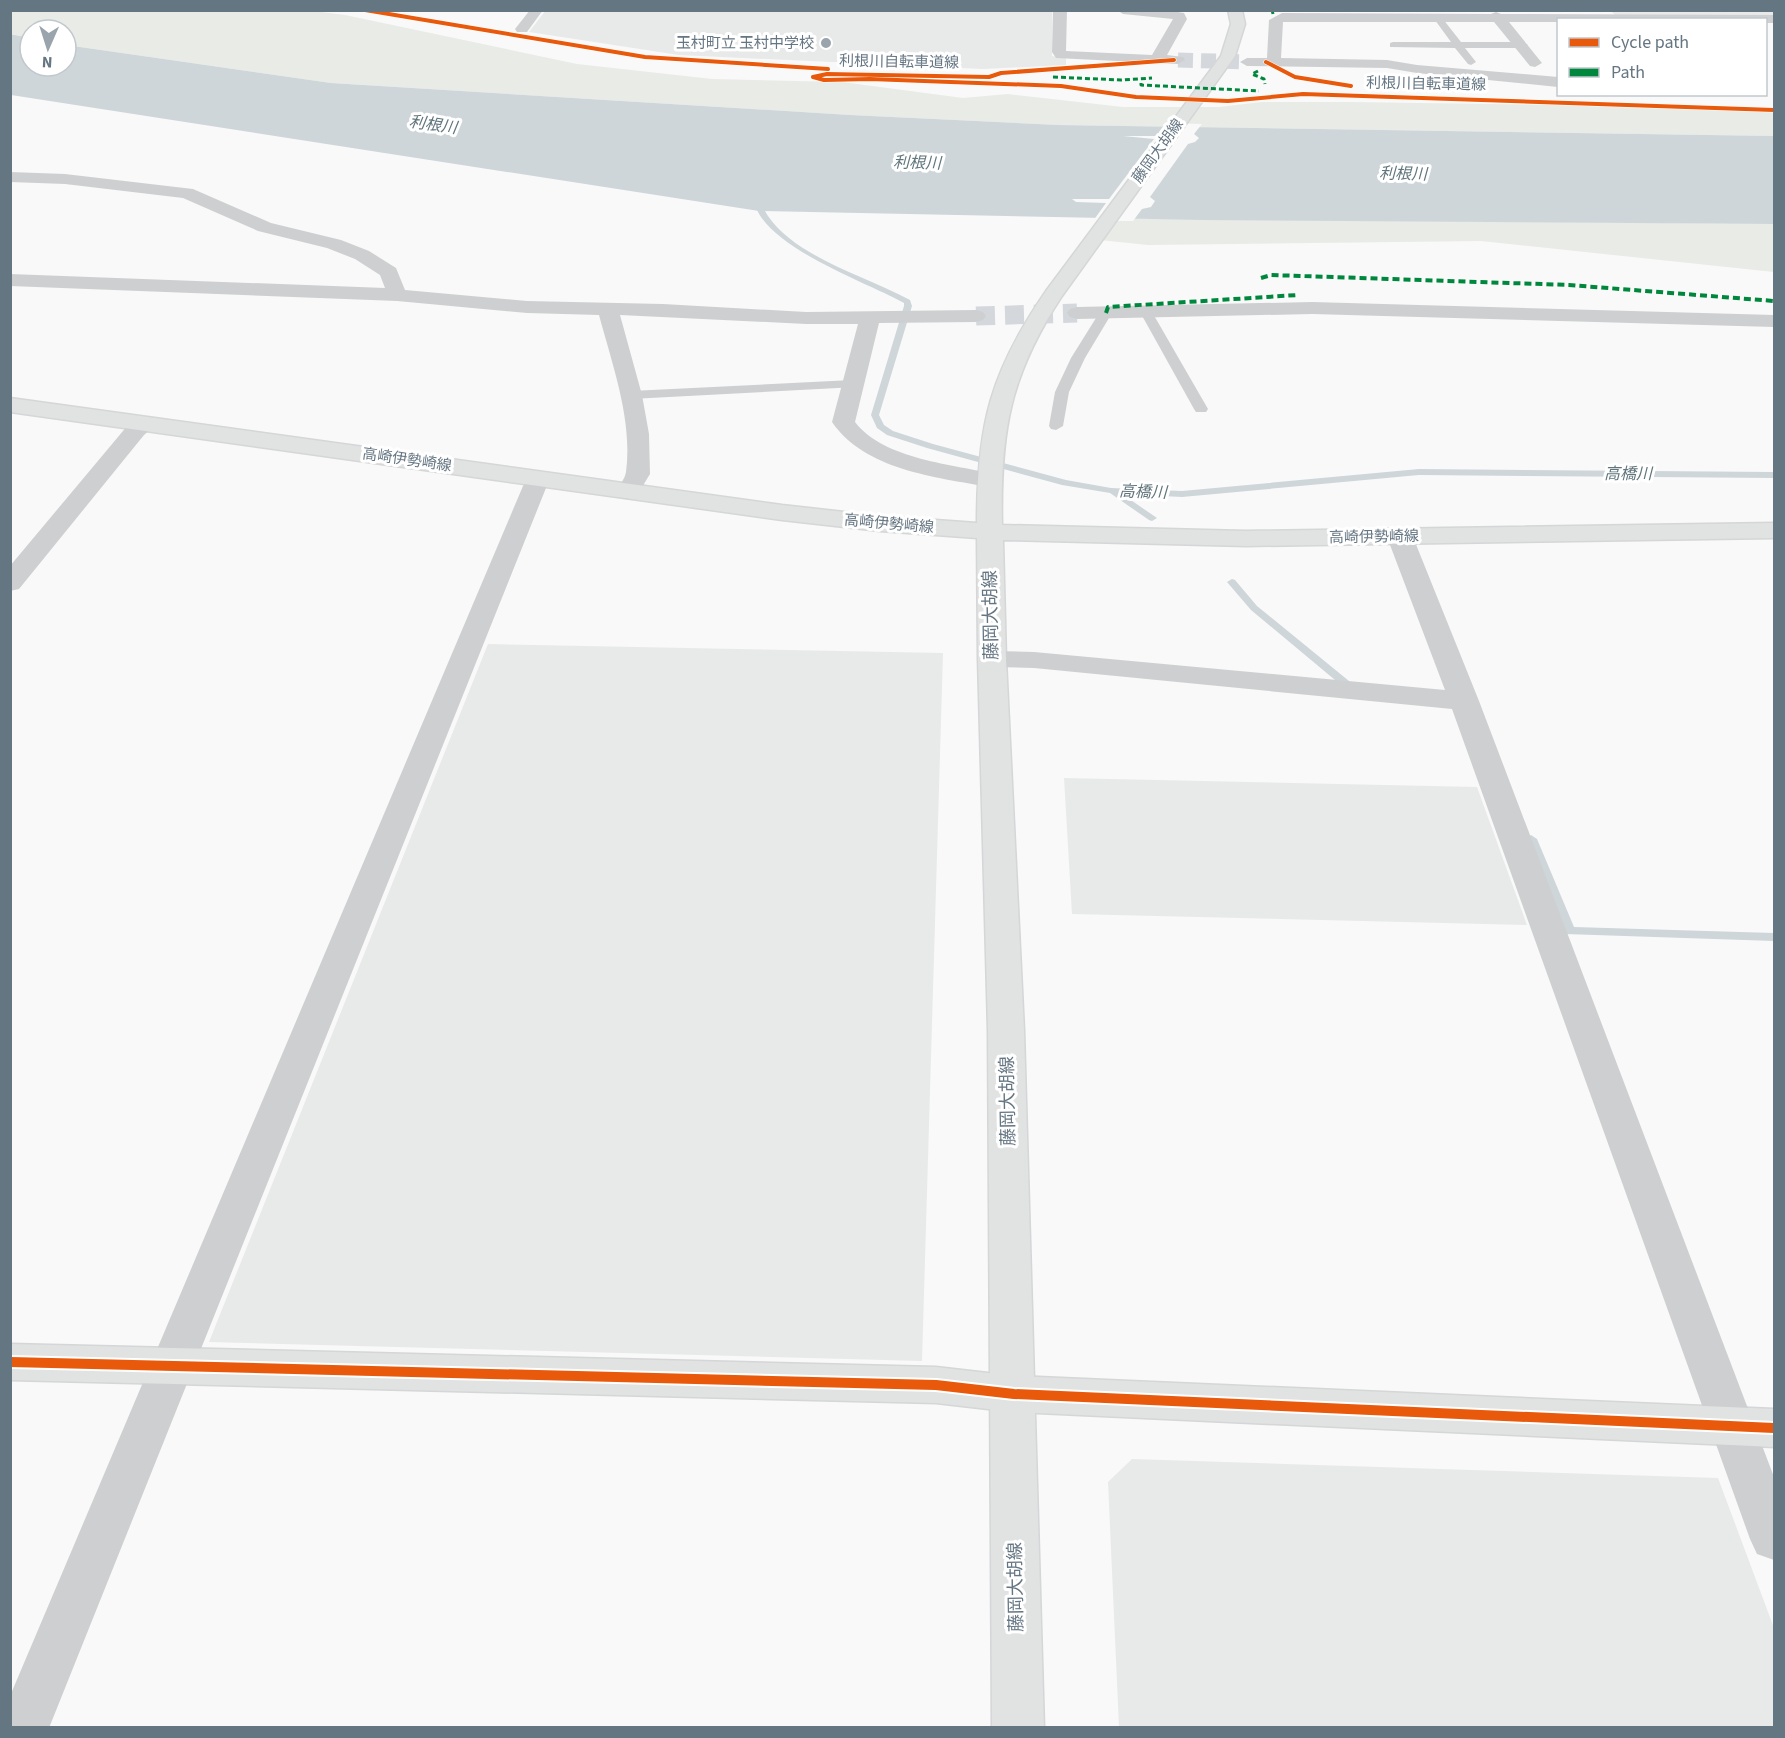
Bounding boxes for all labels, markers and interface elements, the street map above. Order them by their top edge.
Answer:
north arrow [18,18,78,78]
legend [1557,18,1767,96]
text: Cycle path [1611,30,1689,55]
place label: 玉村町立 玉村中学校 [676,33,814,54]
marker: 玉村町立 玉村中学校 [819,36,833,50]
street label: 利根川自転車道線 [839,50,959,74]
text: N [41,51,53,73]
text: Path [1611,60,1645,85]
street label: 利根川自転車道線 [1366,72,1486,96]
water label: 利根川 [408,111,460,140]
street label: 藤岡大胡線 [1127,114,1189,188]
water label: 利根川 [893,152,943,174]
water label: 利根川 [1379,163,1429,185]
street label: 高崎伊勢崎線 [361,443,453,477]
water label: 高橋川 [1604,463,1654,485]
water label: 高橋川 [1119,480,1169,504]
street label: 高崎伊勢崎線 [843,510,935,538]
street label: 高崎伊勢崎線 [1329,526,1419,548]
street label: 藤岡大胡線 [978,570,1004,660]
street label: 藤岡大胡線 [995,1056,1021,1146]
street label: 藤岡大胡線 [1003,1542,1029,1632]

